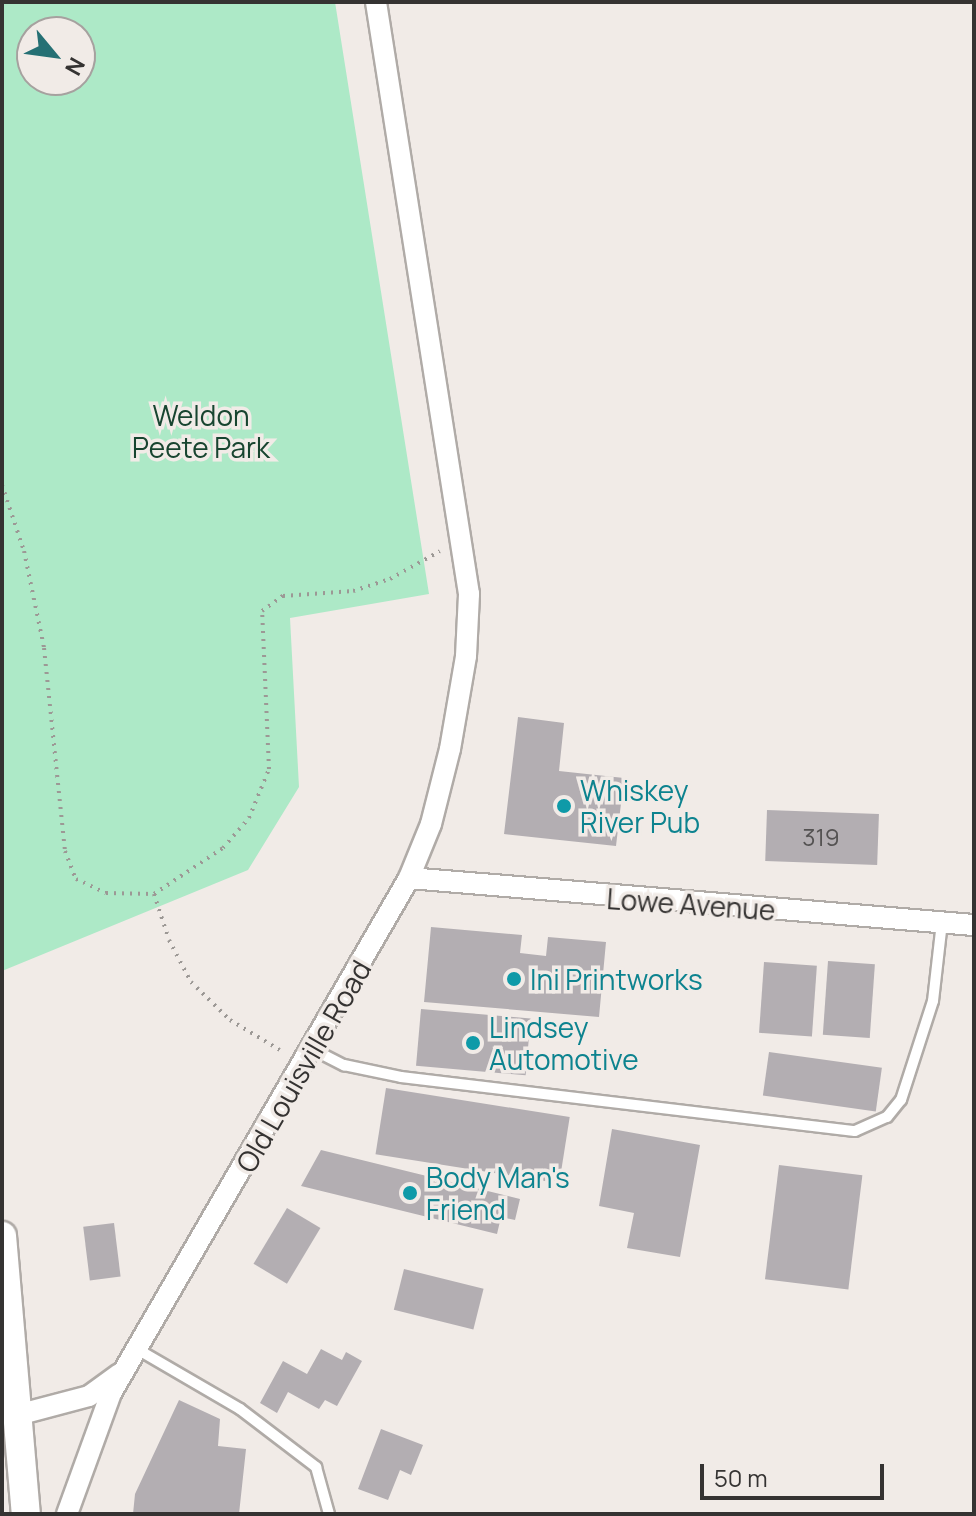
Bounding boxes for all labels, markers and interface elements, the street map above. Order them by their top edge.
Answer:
north arrow [16,16,96,96]
text: N [58,52,92,81]
park label: Weldon Peete Park [132,398,270,464]
place label: Whiskey River Pub [580,773,700,839]
marker: Whiskey River Pub [555,797,573,815]
house number: 319 [802,823,840,851]
street label: Lowe Avenue [606,881,776,927]
street label: Old Louisville Road [229,954,377,1178]
place label: Ini Printworks [530,962,703,996]
marker: Ini Printworks [505,970,523,988]
place label: Lindsey Automotive [489,1010,639,1076]
marker: Lindsey Automotive [464,1034,482,1052]
place label: Body Man's Friend [426,1160,570,1226]
marker: Body Man's Friend [401,1184,419,1202]
scale bar [704,1448,888,1498]
text: 50 m [714,1461,768,1494]

